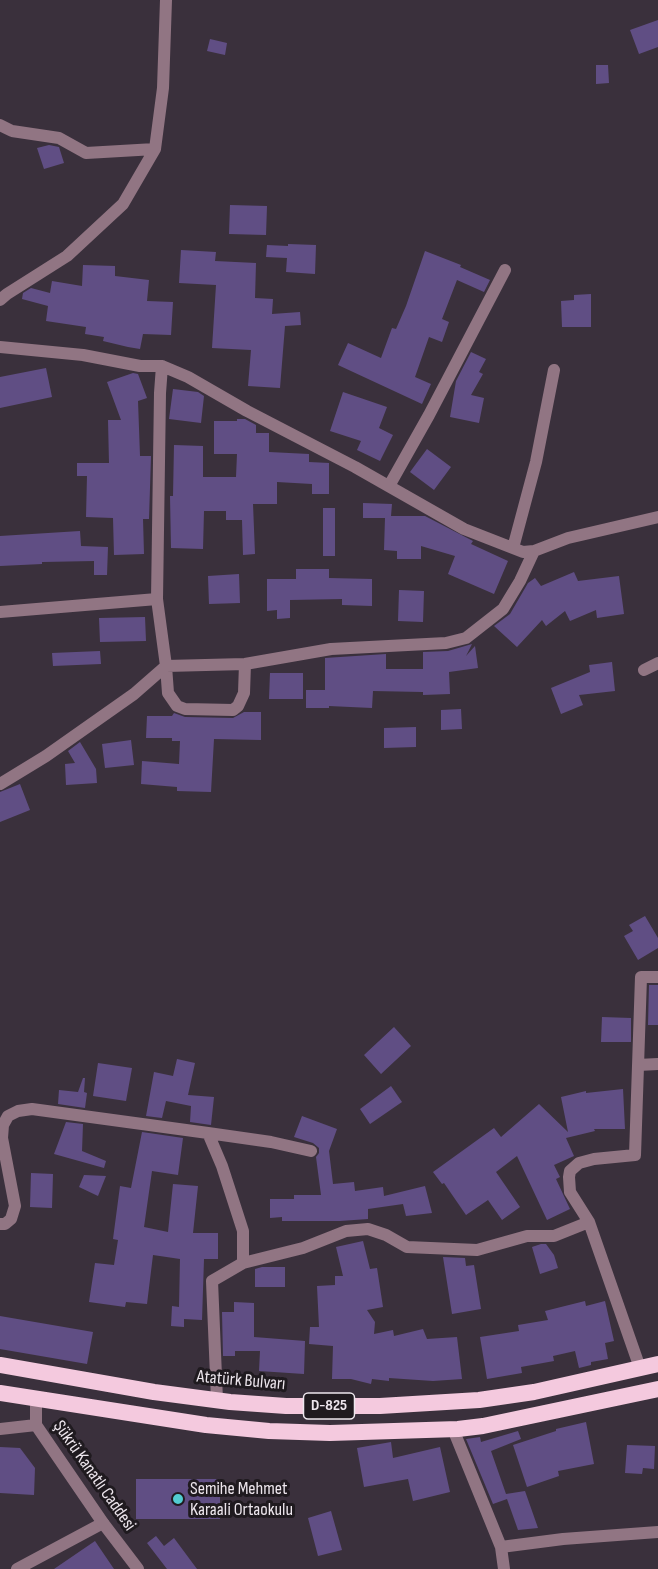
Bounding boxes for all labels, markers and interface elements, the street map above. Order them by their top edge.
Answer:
street label: Atatürk Bulvarı [196,1366,286,1396]
road number: D-825 [304,1393,354,1419]
street label: Şükrü Kanatlı Caddesi [48,1417,140,1535]
place label: Semihe Mehmet Karaali Ortaokulu [190,1478,293,1520]
marker: Semihe Mehmet Karaali Ortaokulu [171,1492,185,1506]

